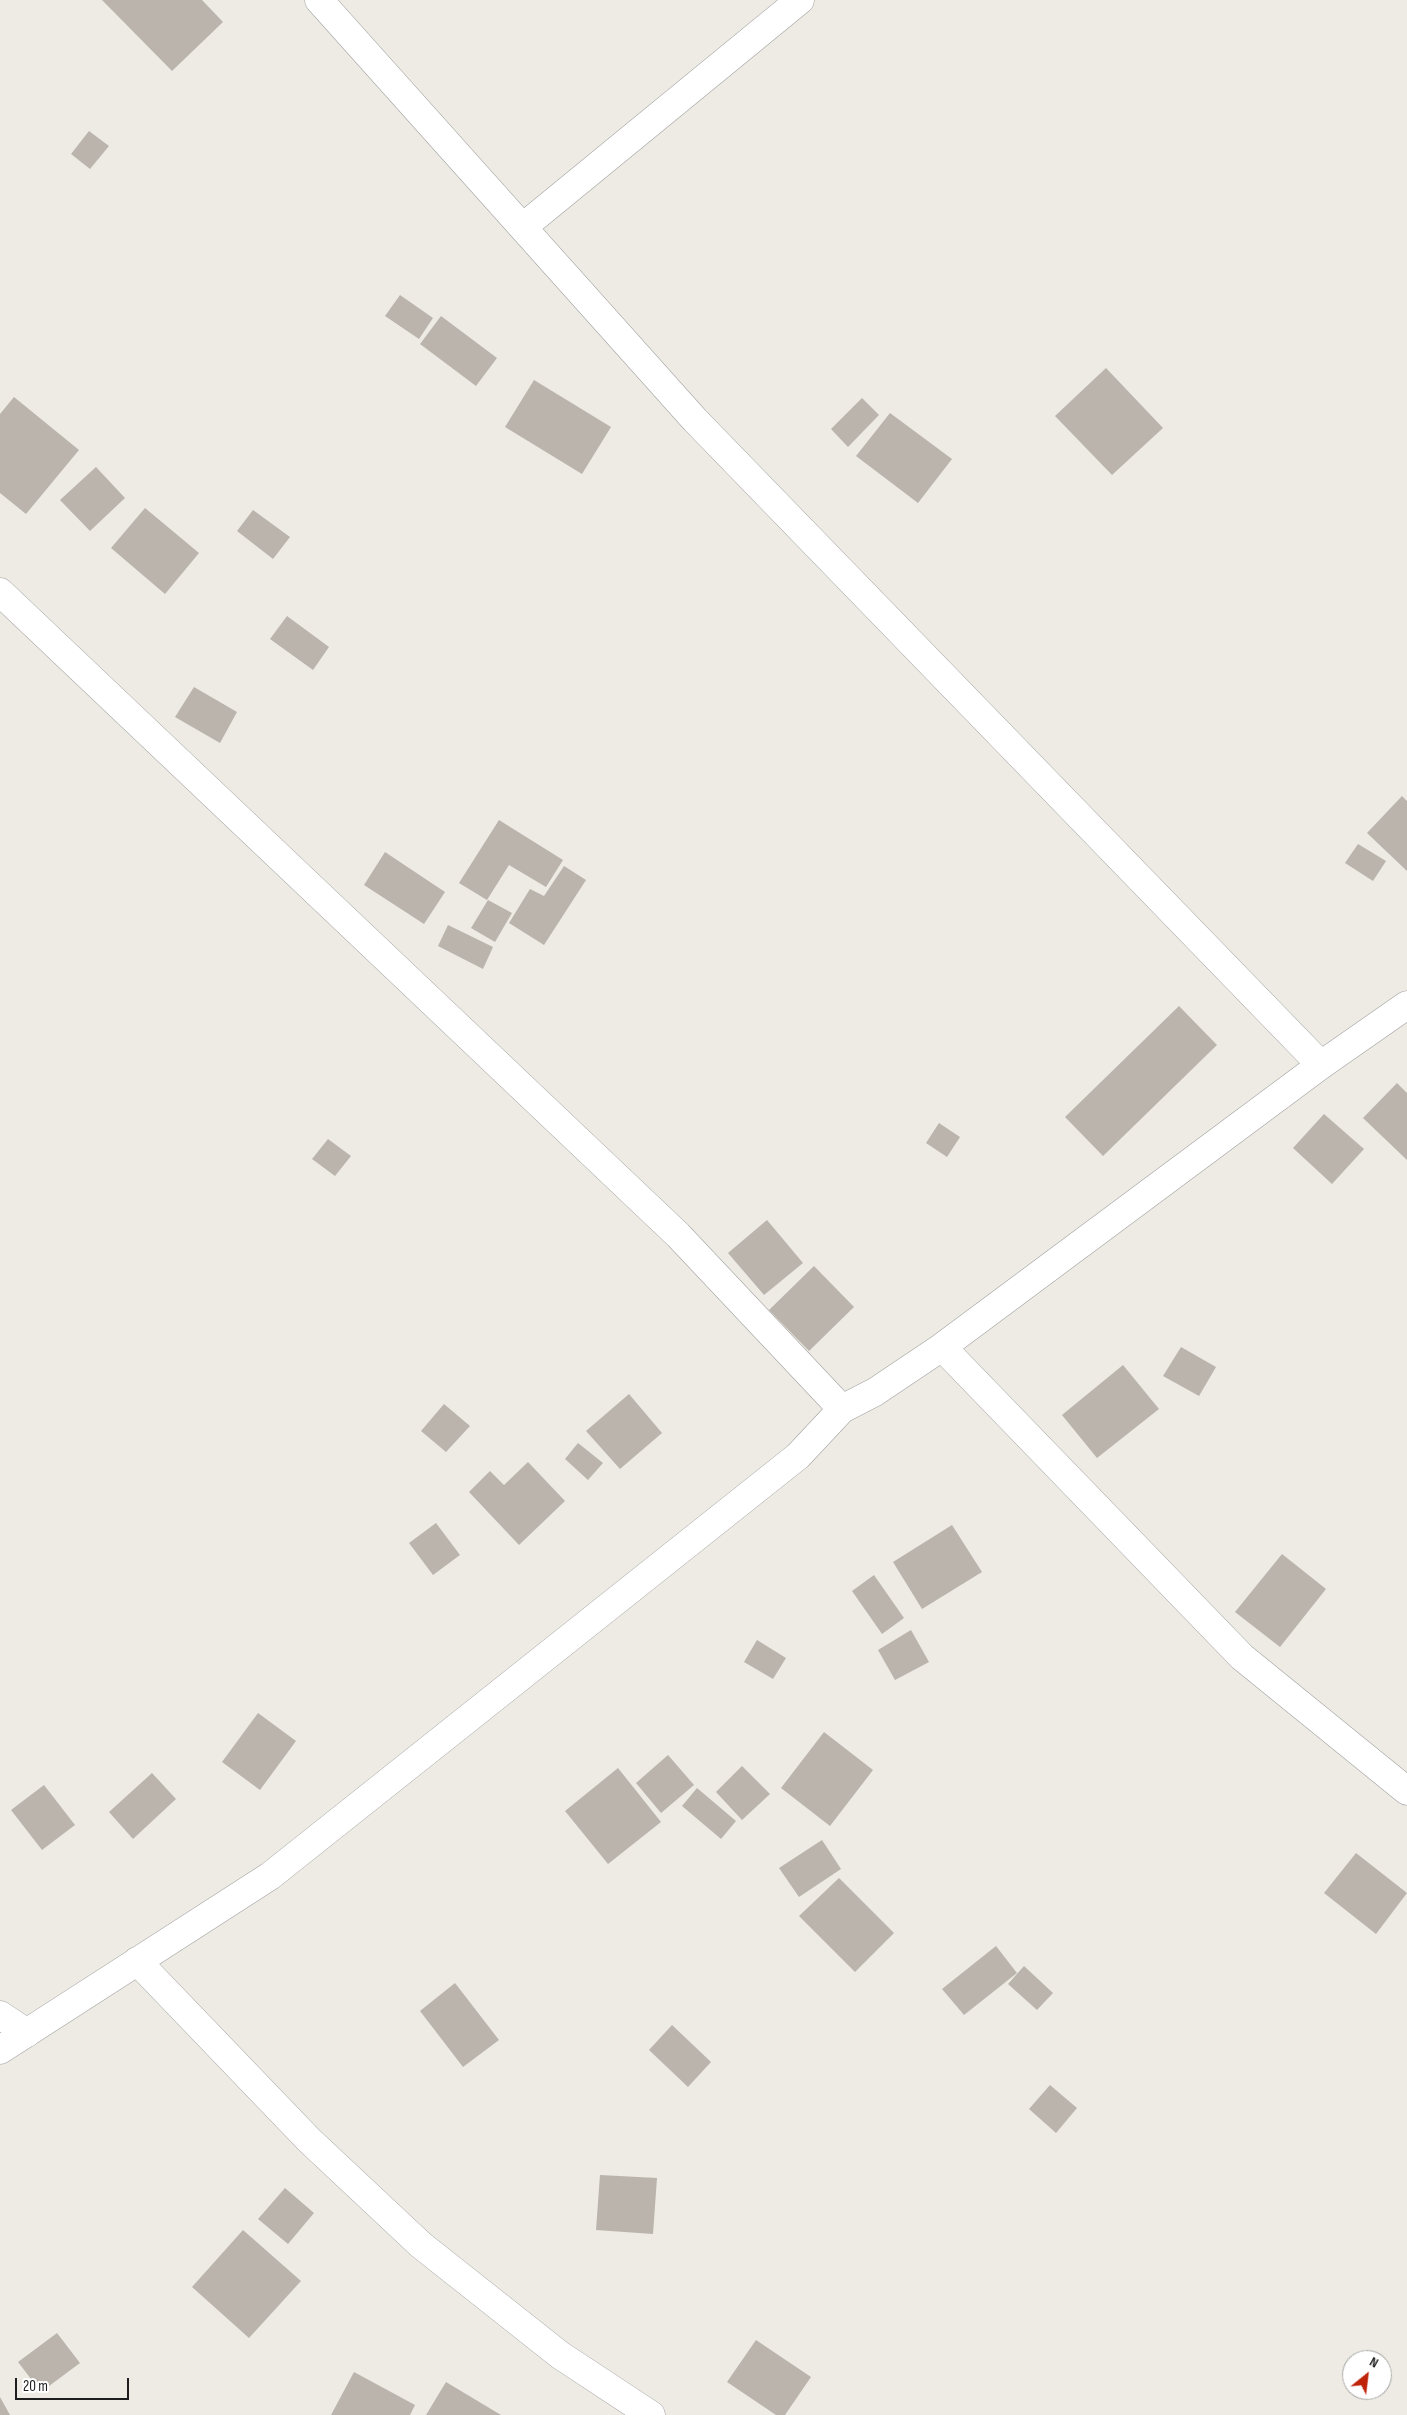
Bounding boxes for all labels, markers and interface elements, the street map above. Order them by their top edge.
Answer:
north arrow [1342,2350,1392,2400]
text: N [1367,2353,1381,2372]
scale bar [18,2368,131,2400]
text: 20 m [23,2377,48,2396]

